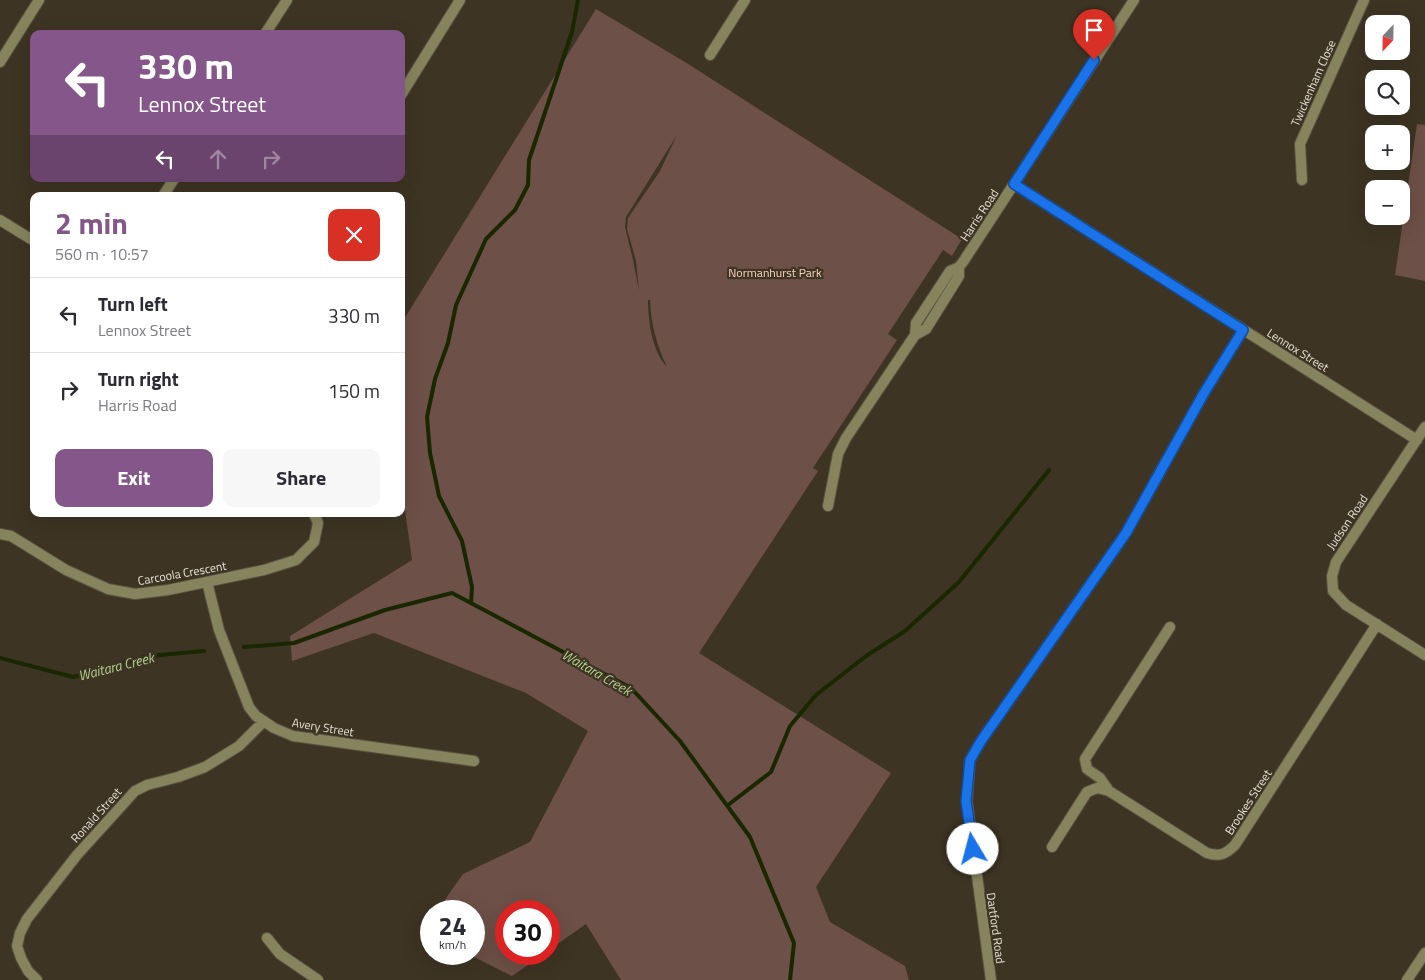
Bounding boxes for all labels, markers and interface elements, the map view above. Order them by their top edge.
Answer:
pin [1073,9,1115,60]
north arrow [1365,15,1410,60]
map controls [1365,15,1410,225]
icon: arrive [1080,16,1108,44]
street label: Twickenham Close [1285,37,1341,129]
text: 330 m [138,39,234,93]
icon: left [55,50,120,115]
button: search [1365,70,1410,115]
text: Lennox Street [138,87,266,121]
button: + [1365,125,1410,170]
icon: left [151,145,179,173]
icon: ahead [204,145,232,173]
icon: right [257,145,285,173]
button: − [1365,180,1410,225]
street label: Harris Road [955,185,1003,245]
text: 2 min [55,200,128,246]
button: close [328,209,380,261]
text: 560 m · 10:57 [55,242,149,266]
park label: Normanhurst Park [728,263,822,282]
text: Turn left [98,289,168,318]
icon: left [55,301,83,329]
text: 330 m [328,301,380,330]
text: Lennox Street [98,318,191,342]
street label: Lennox Street [1263,323,1333,377]
text: Turn right [98,364,179,393]
icon: right [55,376,83,404]
text: 150 m [328,376,380,405]
text: Harris Road [98,393,177,417]
button: Exit [55,449,213,507]
button: Share [223,449,380,507]
street label: Judson Road [1321,491,1373,553]
street label: Carcoola Crescent [136,556,229,590]
water label: Waitara Creek [558,644,637,701]
water label: Waitara Creek [76,646,158,686]
street label: Avery Street [291,713,356,741]
street label: Brookes Street [1220,765,1277,839]
street label: Ronald Street [66,783,127,847]
position arrow [946,822,998,874]
street label: Dartford Road [982,891,1010,965]
speed limit sign: 30 [495,900,560,965]
text: 24 [438,907,467,945]
text: km/h [439,935,466,954]

